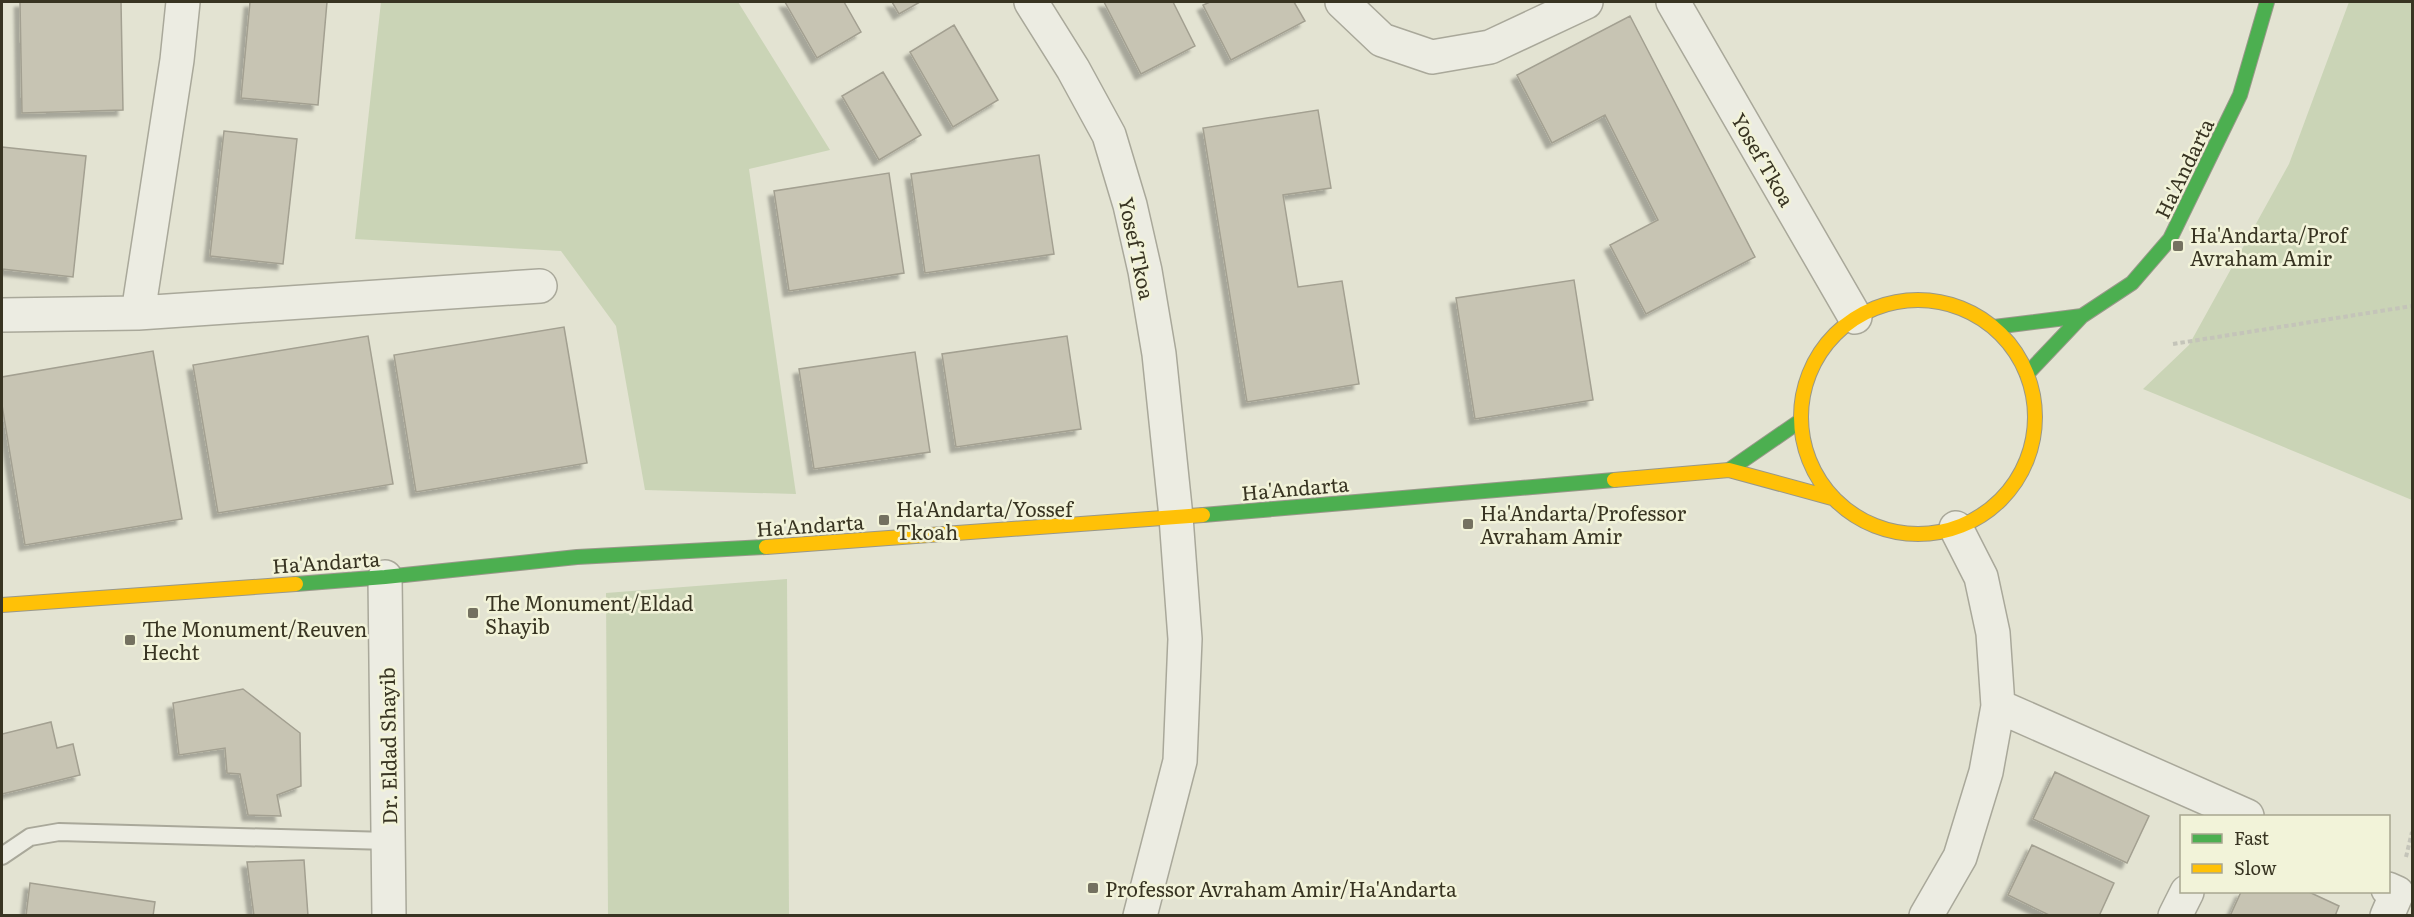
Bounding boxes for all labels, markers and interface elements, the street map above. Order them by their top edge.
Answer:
street label: Yosef Tkoa [1725,106,1803,212]
street label: Ha'Andarta [2146,113,2220,223]
street label: Yosef Tkoa [1113,194,1164,302]
place label: Ha'Andarta/Prof Avraham Amir [2190,219,2350,272]
marker: Ha'Andarta/Prof Avraham Amir [2171,239,2185,253]
street label: Ha'Andarta [1240,467,1350,507]
place label: Ha'Andarta/Yossef Tkoah [896,493,1075,546]
place label: Ha'Andarta/Professor Avraham Amir [1480,497,1687,550]
street label: Ha'Andarta [755,505,865,543]
marker: Ha'Andarta/Yossef Tkoah [877,513,891,527]
marker: Ha'Andarta/Professor Avraham Amir [1461,517,1475,531]
street label: Ha'Andarta [271,542,381,580]
place label: The Monument/Eldad Shayib [485,587,694,640]
marker: The Monument/Eldad Shayib [466,606,480,620]
place label: The Monument/Reuven Hecht [142,613,367,666]
marker: The Monument/Reuven Hecht [123,633,137,647]
street label: Dr. Eldad Shayib [371,667,403,825]
legend [2180,815,2390,893]
text: Fast [2234,824,2270,851]
text: Slow [2234,854,2277,881]
place label: Professor Avraham Amir/Ha'Andarta [1105,873,1457,903]
marker: Professor Avraham Amir/Ha'Andarta [1086,881,1100,895]

